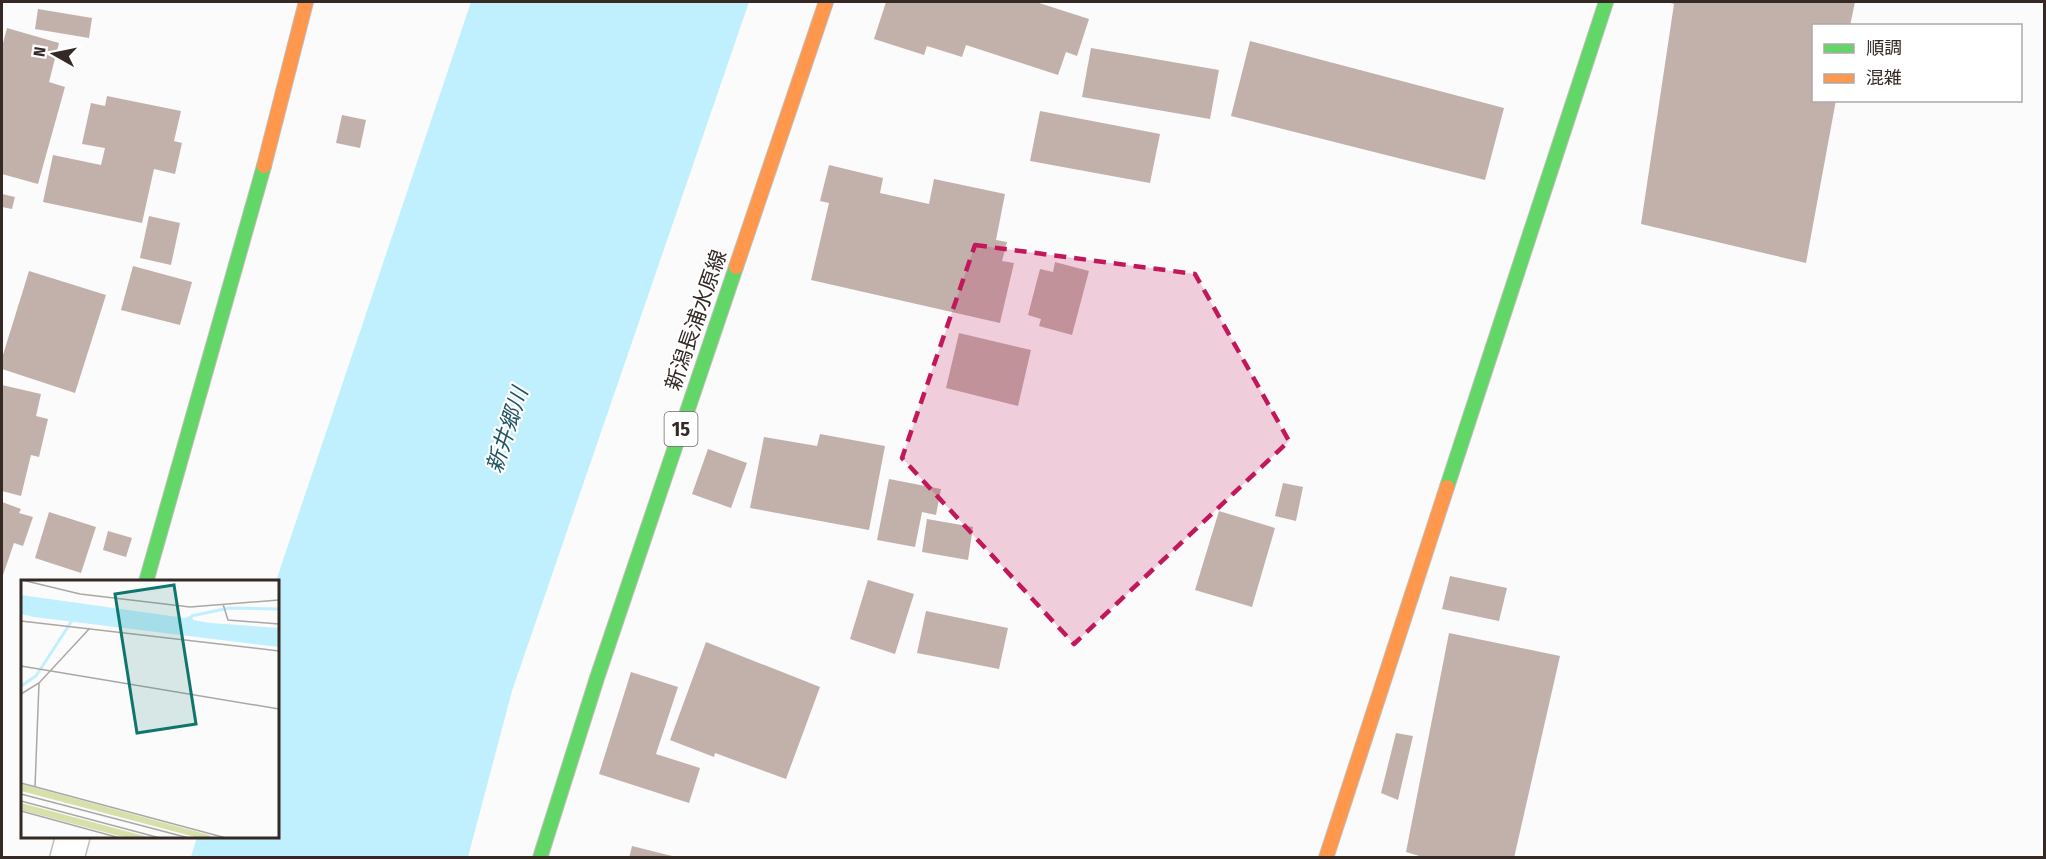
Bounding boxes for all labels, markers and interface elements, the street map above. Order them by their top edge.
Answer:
north arrow [24,24,84,84]
legend [1812,24,2022,102]
text: 順調 [1866,37,1902,59]
text: N [30,46,50,58]
text: 混雑 [1866,67,1902,89]
street label: 新潟長浦水原線 [660,246,732,394]
water label: 新井郷川 [481,382,534,476]
road number: 15 [664,412,698,446]
inset map [21,580,279,838]

